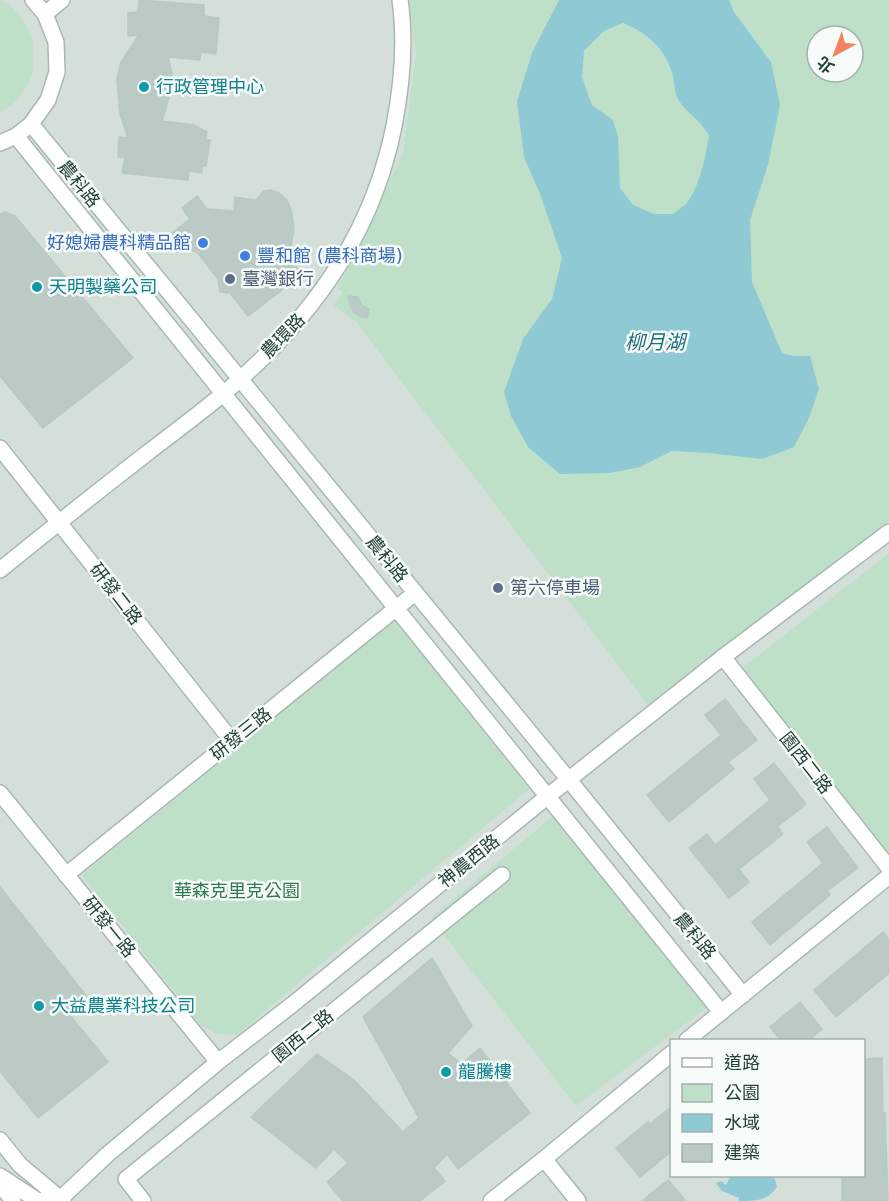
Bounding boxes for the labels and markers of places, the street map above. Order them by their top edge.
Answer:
place label: 行政管理中心 [156,76,264,97]
marker: 行政管理中心 [137,80,151,94]
place label: 好媳婦農科精品館 [47,232,191,253]
marker: 好媳婦農科精品館 [196,236,210,250]
place label: 豐和館 (農科商場) [257,245,403,266]
marker: 豐和館 (農科商場) [238,249,252,263]
place label: 臺灣銀行 [242,268,314,289]
marker: 臺灣銀行 [223,272,237,286]
place label: 天明製藥公司 [49,276,157,297]
marker: 天明製藥公司 [30,280,44,294]
place label: 第六停車場 [510,577,600,598]
marker: 第六停車場 [491,581,505,595]
place label: 大益農業科技公司 [51,995,195,1016]
marker: 大益農業科技公司 [32,999,46,1013]
place label: 龍騰樓 [458,1061,512,1082]
marker: 龍騰樓 [439,1065,453,1079]

